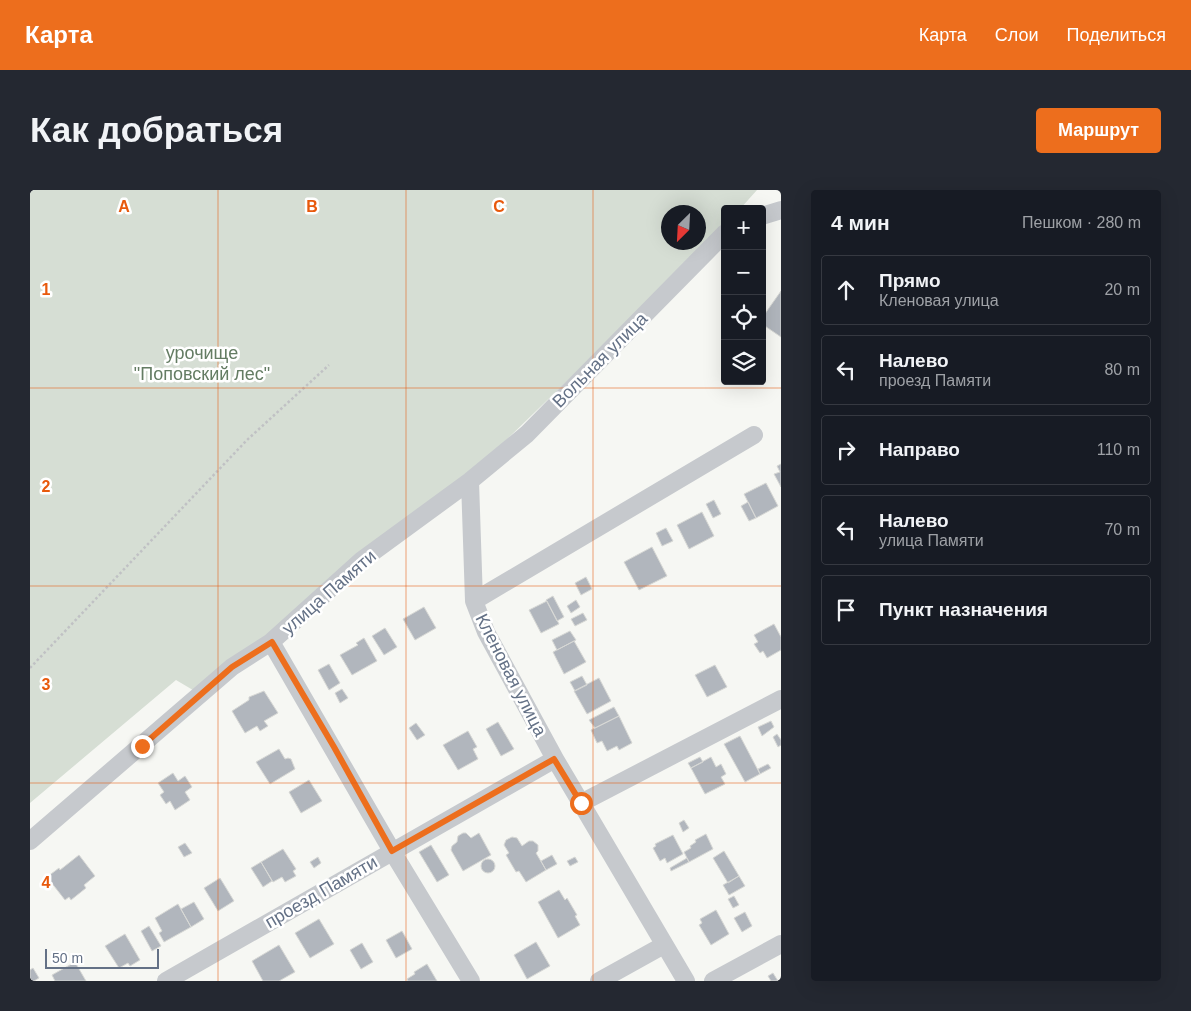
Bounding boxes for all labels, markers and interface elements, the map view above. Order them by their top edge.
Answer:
text: Карта [25,21,93,48]
text: Карта [919,25,967,45]
text: Слои [995,25,1039,45]
text: Поделиться [1067,25,1166,45]
button: Маршрут [1036,108,1161,153]
text: Как добраться [30,110,283,149]
text: A [118,198,130,215]
text: B [306,198,318,215]
text: C [493,198,505,215]
north arrow [661,205,706,250]
map controls [721,205,766,385]
button: + [721,205,766,250]
text: 4 мин [831,211,890,234]
text: Пешком · 280 m [1022,214,1141,231]
button: − [721,250,766,295]
text: Прямо [879,270,941,291]
icon: ahead [832,276,860,304]
text: 1 [42,281,51,298]
text: 20 m [1104,281,1140,298]
text: Кленовая улица [879,292,999,309]
button: locate [721,295,766,340]
street label: Вольная улица [548,308,652,412]
button: layers [721,340,766,385]
park label: урочище "Поповский лес" [134,343,270,384]
text: Налево [879,350,949,371]
icon: left [832,356,860,384]
text: 80 m [1104,361,1140,378]
text: проезд Памяти [879,372,991,389]
icon: right [832,436,860,464]
text: Направо [879,439,960,460]
text: 110 m [1097,441,1140,458]
text: 2 [42,478,51,495]
text: Налево [879,510,949,531]
icon: left [832,516,860,544]
text: 70 m [1104,521,1140,538]
text: улица Памяти [879,532,984,549]
street label: улица Памяти [278,546,380,638]
icon: arrive [832,596,860,624]
text: Пункт назначения [879,599,1048,620]
street label: Кленовая улица [472,611,551,740]
text: 3 [42,676,51,693]
route end [131,735,154,758]
route start [570,792,593,815]
street label: проезд Памяти [261,852,381,932]
text: 4 [42,874,51,891]
scale bar [45,946,159,969]
text: 50 m [52,950,83,966]

